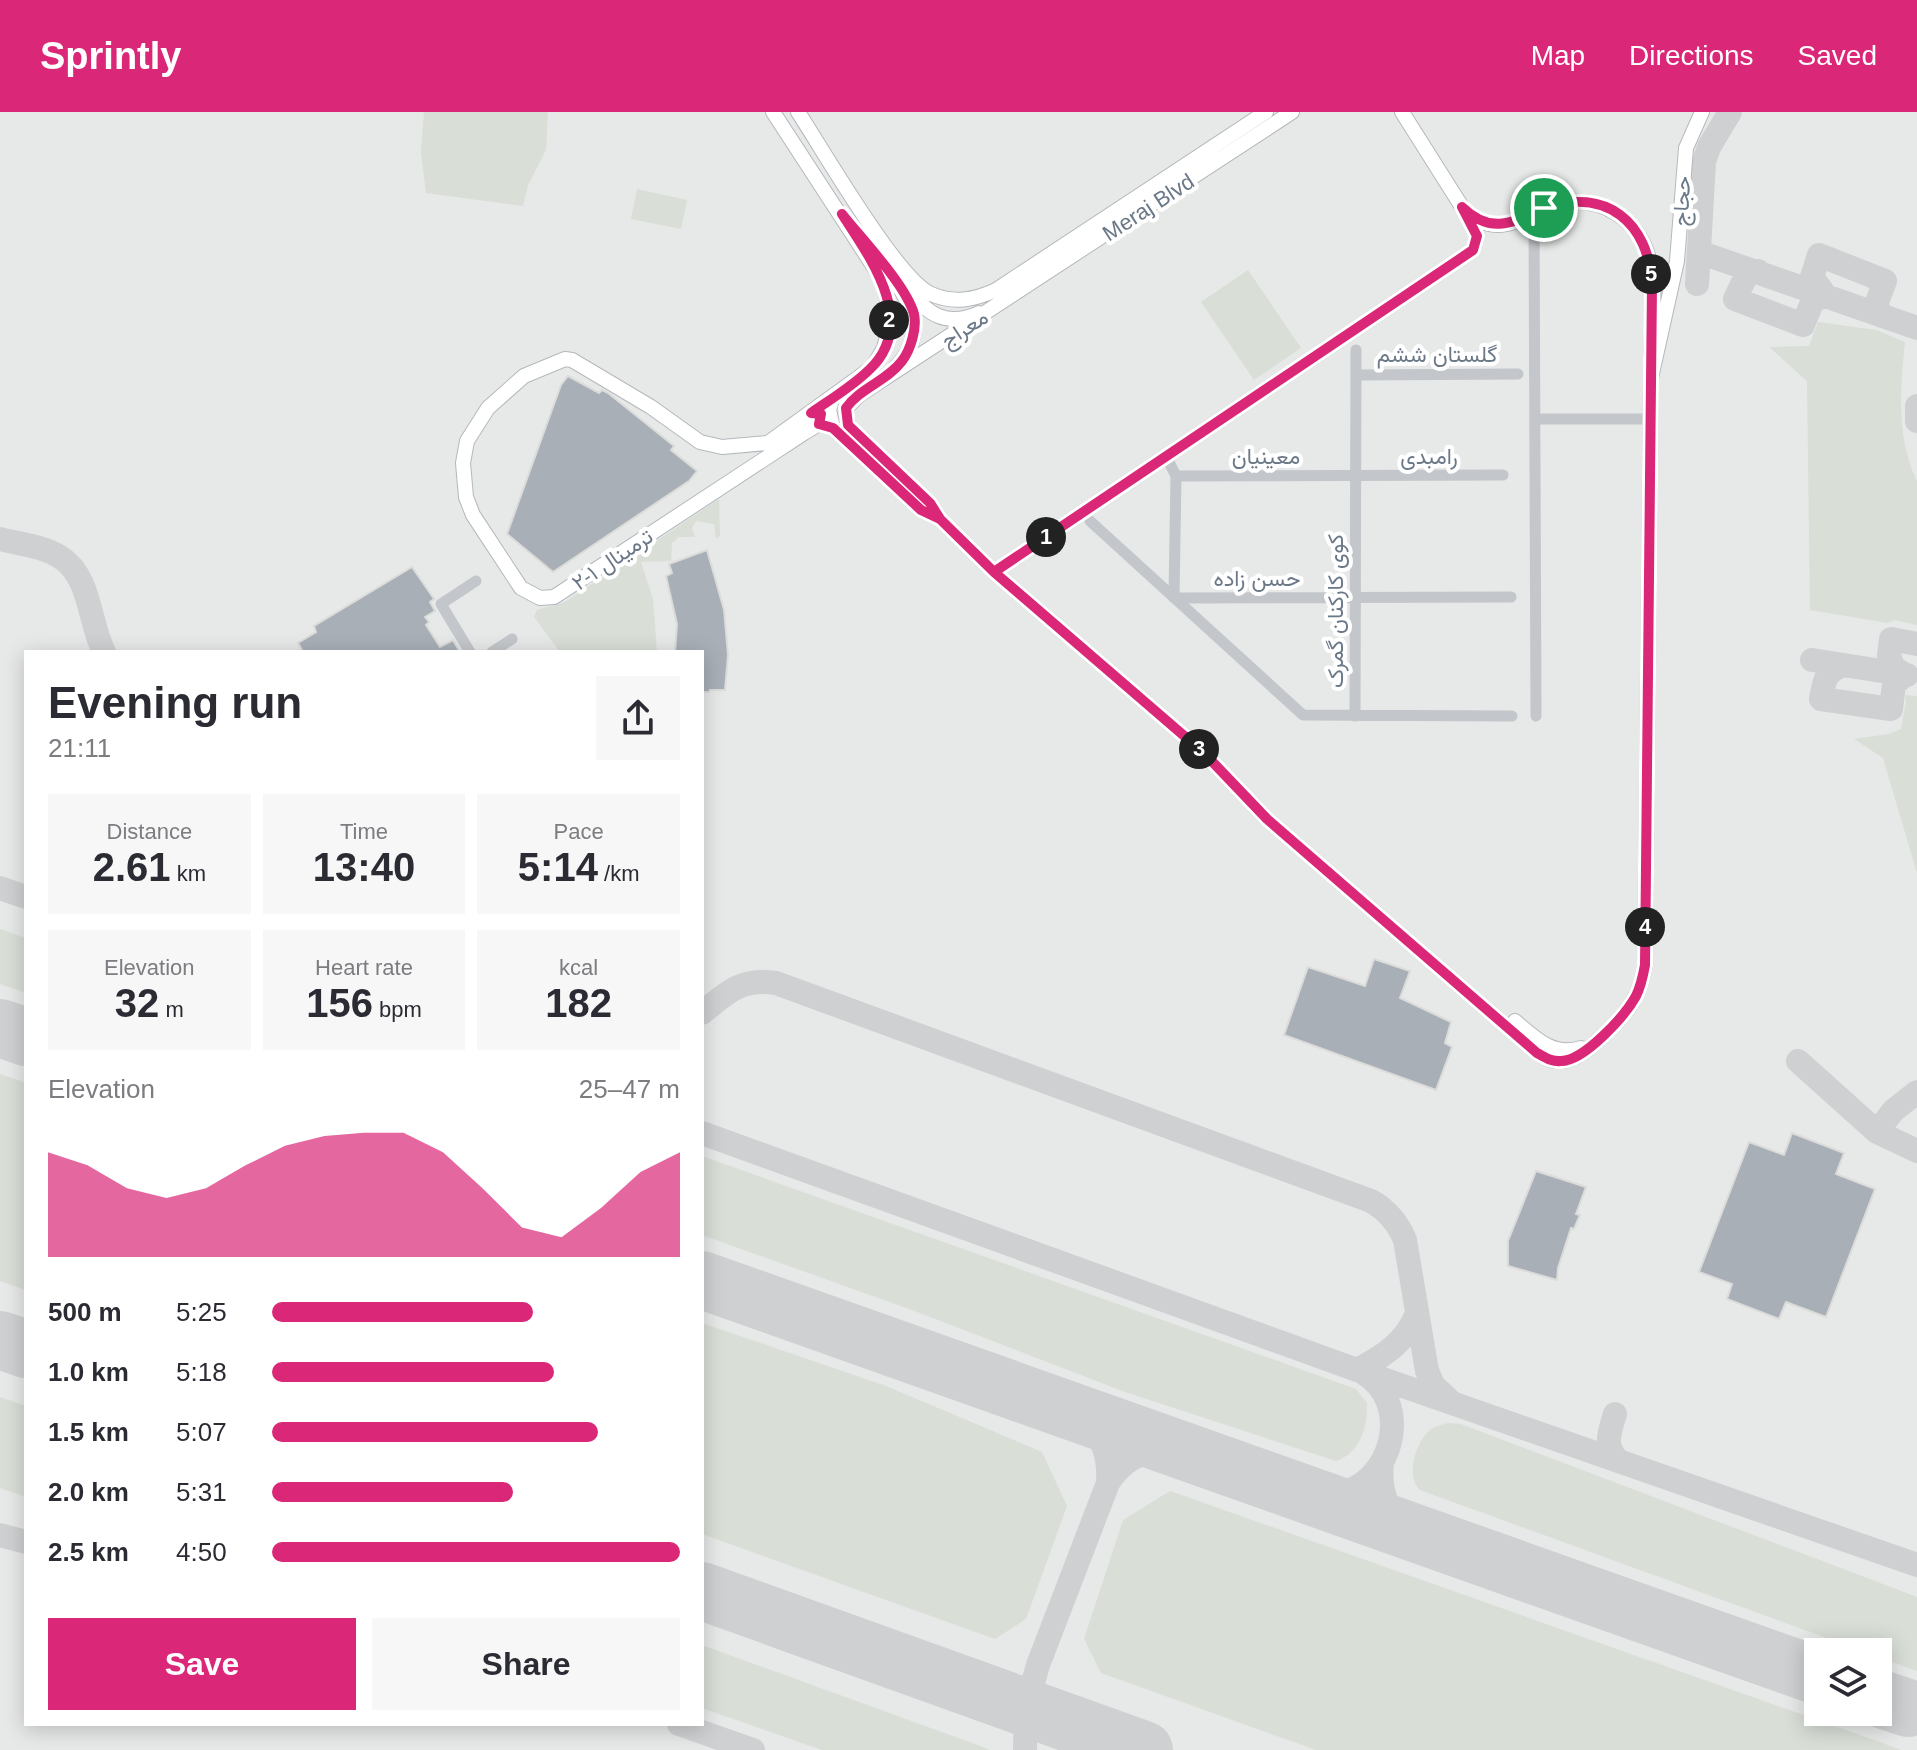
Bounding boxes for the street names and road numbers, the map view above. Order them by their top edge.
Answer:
street label: Meraj Blvd [1098,169,1199,246]
street label: حجاج [1668,175,1697,227]
street label: معراج [936,304,994,355]
street label: گلستان ششم [1377,342,1497,369]
street label: معینیان [1232,444,1300,469]
street label: رامبدی [1400,444,1458,470]
street label: ترمینال ۱-۲ [567,523,658,596]
street label: کوی کارکنان گمرک [1323,534,1349,688]
street label: حسن زاده [1213,566,1301,592]

